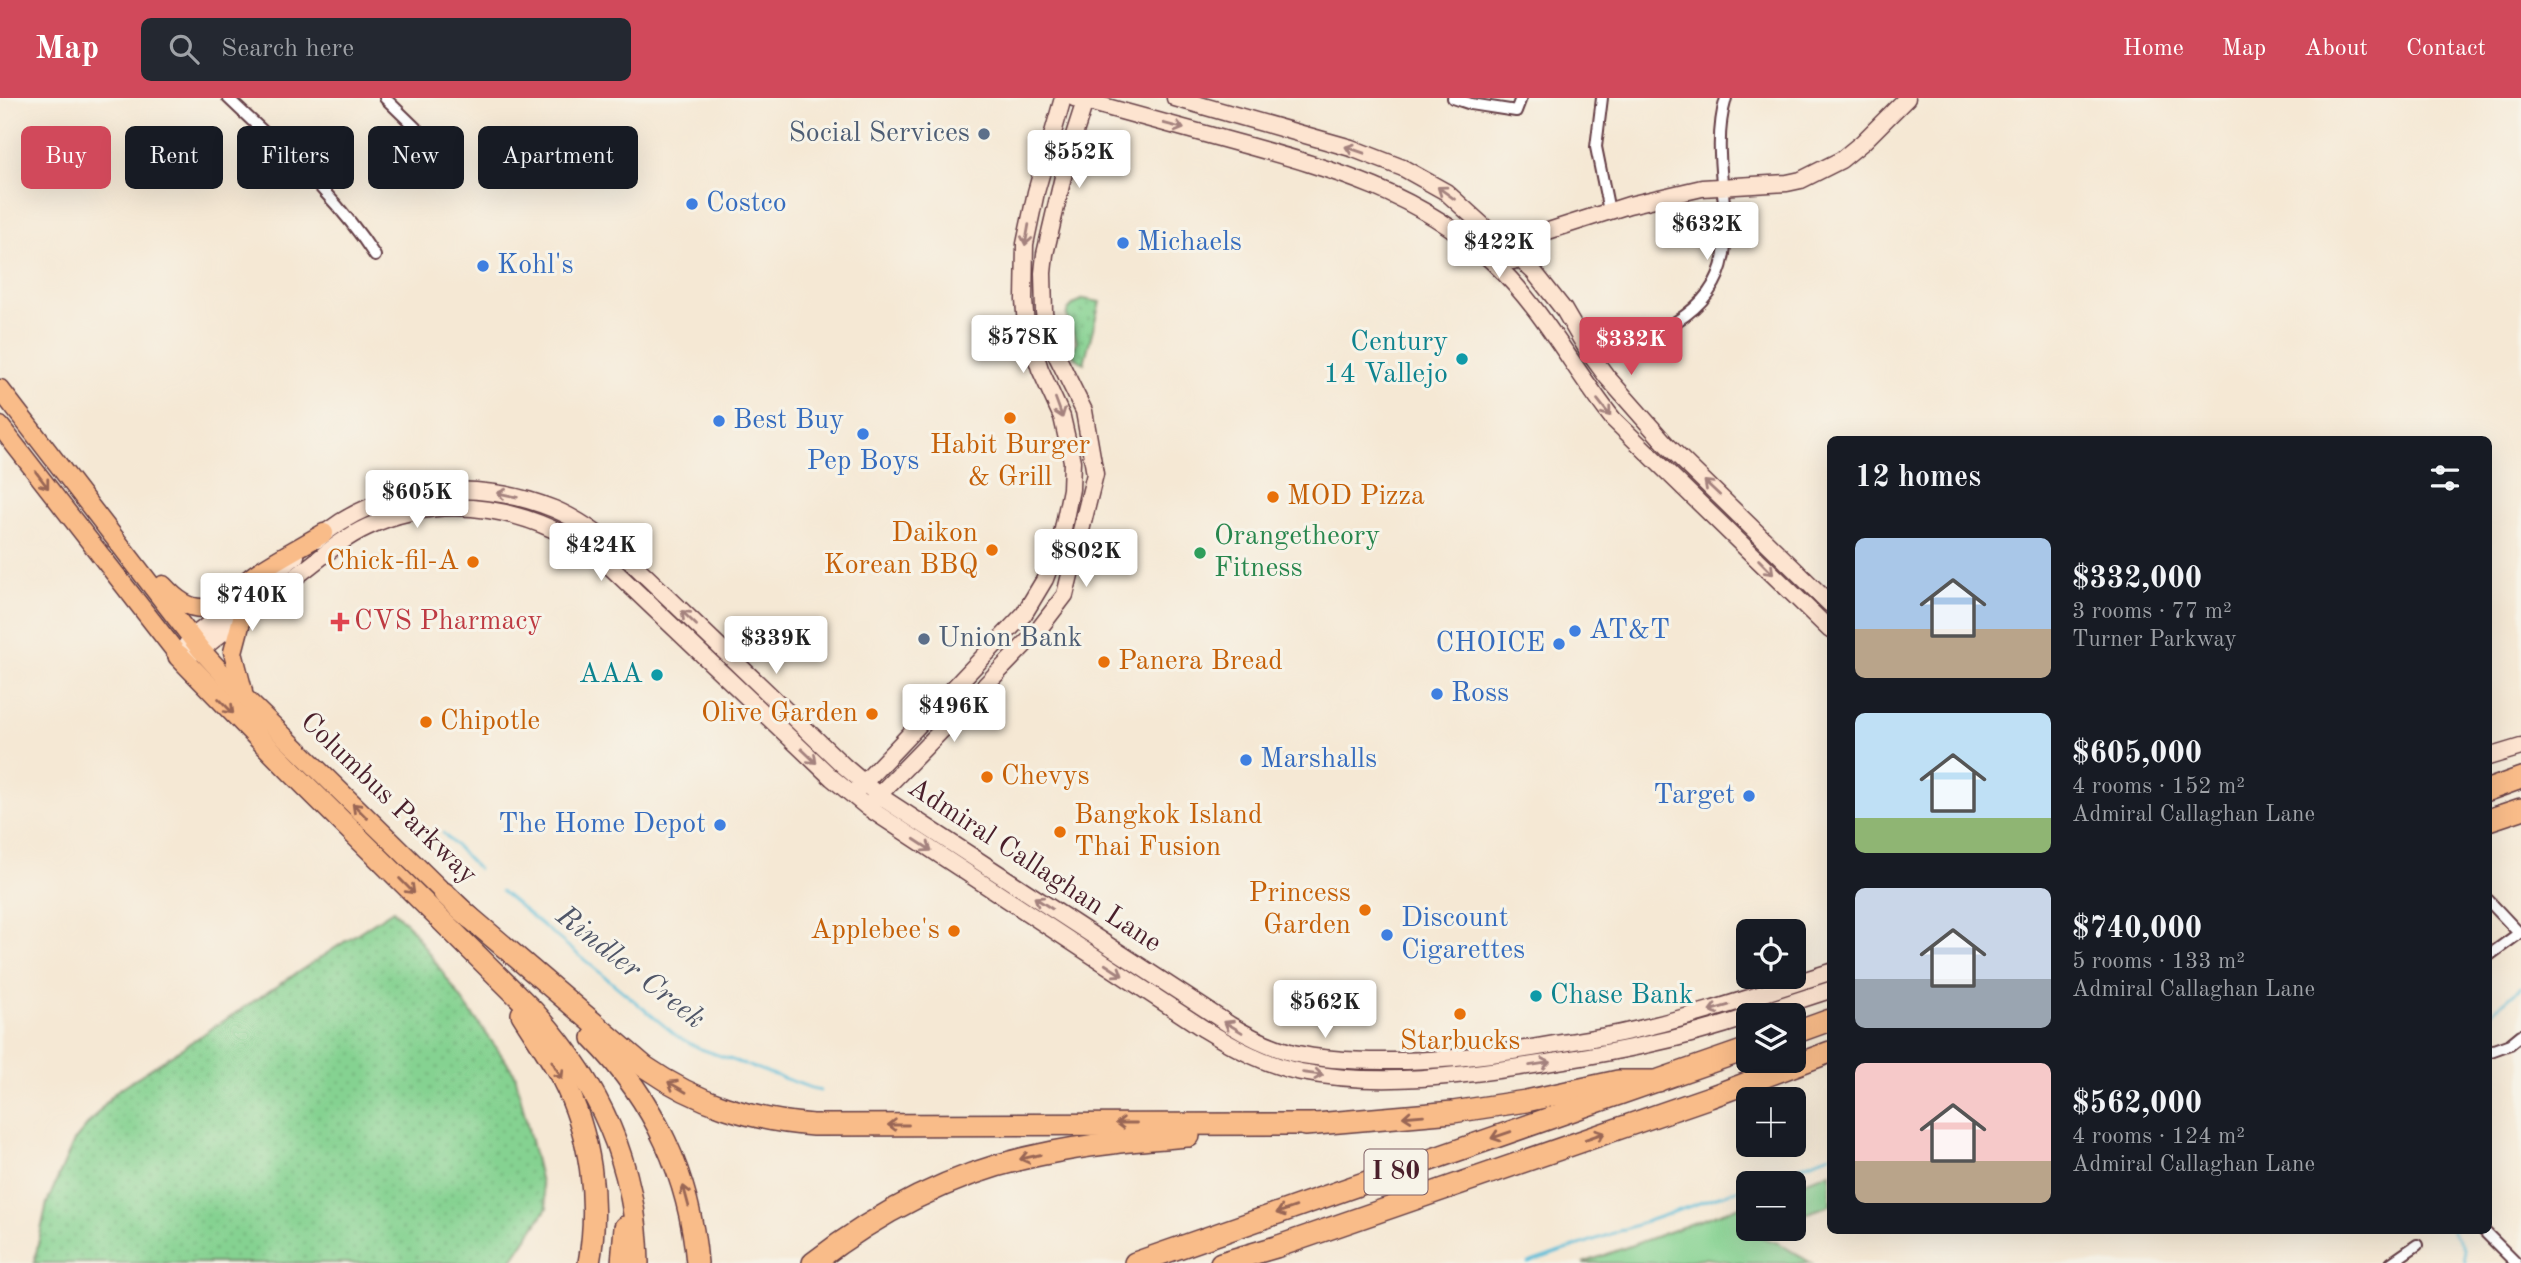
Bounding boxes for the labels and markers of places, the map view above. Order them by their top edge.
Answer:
place label: Social Services [788,120,970,148]
marker: Social Services [976,126,992,142]
pin: $552K [1030,130,1128,190]
place label: Costco [706,190,787,218]
marker: Costco [684,196,700,212]
pin: $632K [1658,202,1756,262]
pin: $422K [1450,220,1548,280]
place label: Michaels [1137,229,1242,257]
marker: Michaels [1115,235,1131,251]
place label: Kohl's [497,252,574,280]
marker: Kohl's [475,258,491,274]
pin: $578K [974,316,1072,375]
pin: $332K [1582,317,1680,377]
place label: Century 14 Vallejo [1324,329,1448,389]
marker: Century 14 Vallejo [1454,351,1470,367]
place label: Best Buy [733,407,844,435]
marker: Habit Burger & Grill [1002,410,1018,426]
marker: Best Buy [711,413,727,429]
marker: Pep Boys [855,426,871,442]
place label: Habit Burger & Grill [930,432,1090,492]
place label: Pep Boys [806,448,920,476]
pin: $605K [368,470,466,530]
place label: MOD Pizza [1287,483,1425,511]
marker: MOD Pizza [1265,489,1281,505]
place label: Daikon Korean BBQ [824,520,978,580]
place label: Orangetheory Fitness [1214,523,1380,583]
pin: $424K [552,524,650,583]
pin: $802K [1037,530,1135,589]
marker: Daikon Korean BBQ [984,542,1000,558]
marker: Orangetheory Fitness [1192,545,1208,561]
place label: Chick-fil-A [326,548,459,576]
marker: Chick-fil-A [465,554,481,570]
pin: $740K [203,574,301,633]
place label: CVS Pharmacy [354,608,542,636]
marker: CVS Pharmacy [332,614,348,630]
pin: $339K [727,616,825,676]
place label: AT&T [1589,617,1670,645]
marker: AT&T [1567,623,1583,639]
place label: Union Bank [938,625,1082,653]
place label: CHOICE [1435,630,1545,658]
marker: Union Bank [916,631,932,647]
marker: CHOICE [1551,636,1567,652]
place label: Panera Bread [1118,648,1283,676]
marker: Panera Bread [1096,654,1112,670]
place label: AAA [579,661,643,689]
marker: AAA [649,667,665,683]
place label: Ross [1451,680,1509,708]
pin: $496K [905,684,1003,744]
marker: Ross [1429,686,1445,702]
place label: Olive Garden [701,700,858,728]
marker: Olive Garden [864,706,880,722]
place label: Chipotle [440,708,540,736]
marker: Chipotle [418,714,434,730]
place label: Marshalls [1260,746,1377,774]
marker: Marshalls [1238,752,1254,768]
place label: Chevys [1001,763,1090,791]
marker: Chevys [979,769,995,785]
place label: Target [1653,782,1735,810]
marker: Target [1741,788,1757,804]
place label: Bangkok Island Thai Fusion [1074,802,1263,862]
place label: The Home Depot [498,811,706,839]
marker: The Home Depot [712,817,728,833]
marker: Bangkok Island Thai Fusion [1052,824,1068,840]
place label: Princess Garden [1248,880,1351,940]
marker: Princess Garden [1357,902,1373,918]
place label: Discount Cigarettes [1401,905,1525,965]
place label: Applebee's [810,917,940,945]
marker: Applebee's [946,923,962,939]
marker: Discount Cigarettes [1379,927,1395,943]
pin: $562K [1276,981,1374,1040]
place label: Chase Bank [1550,982,1694,1010]
marker: Chase Bank [1528,988,1544,1004]
marker: Starbucks [1452,1006,1468,1022]
place label: Starbucks [1400,1028,1520,1056]

